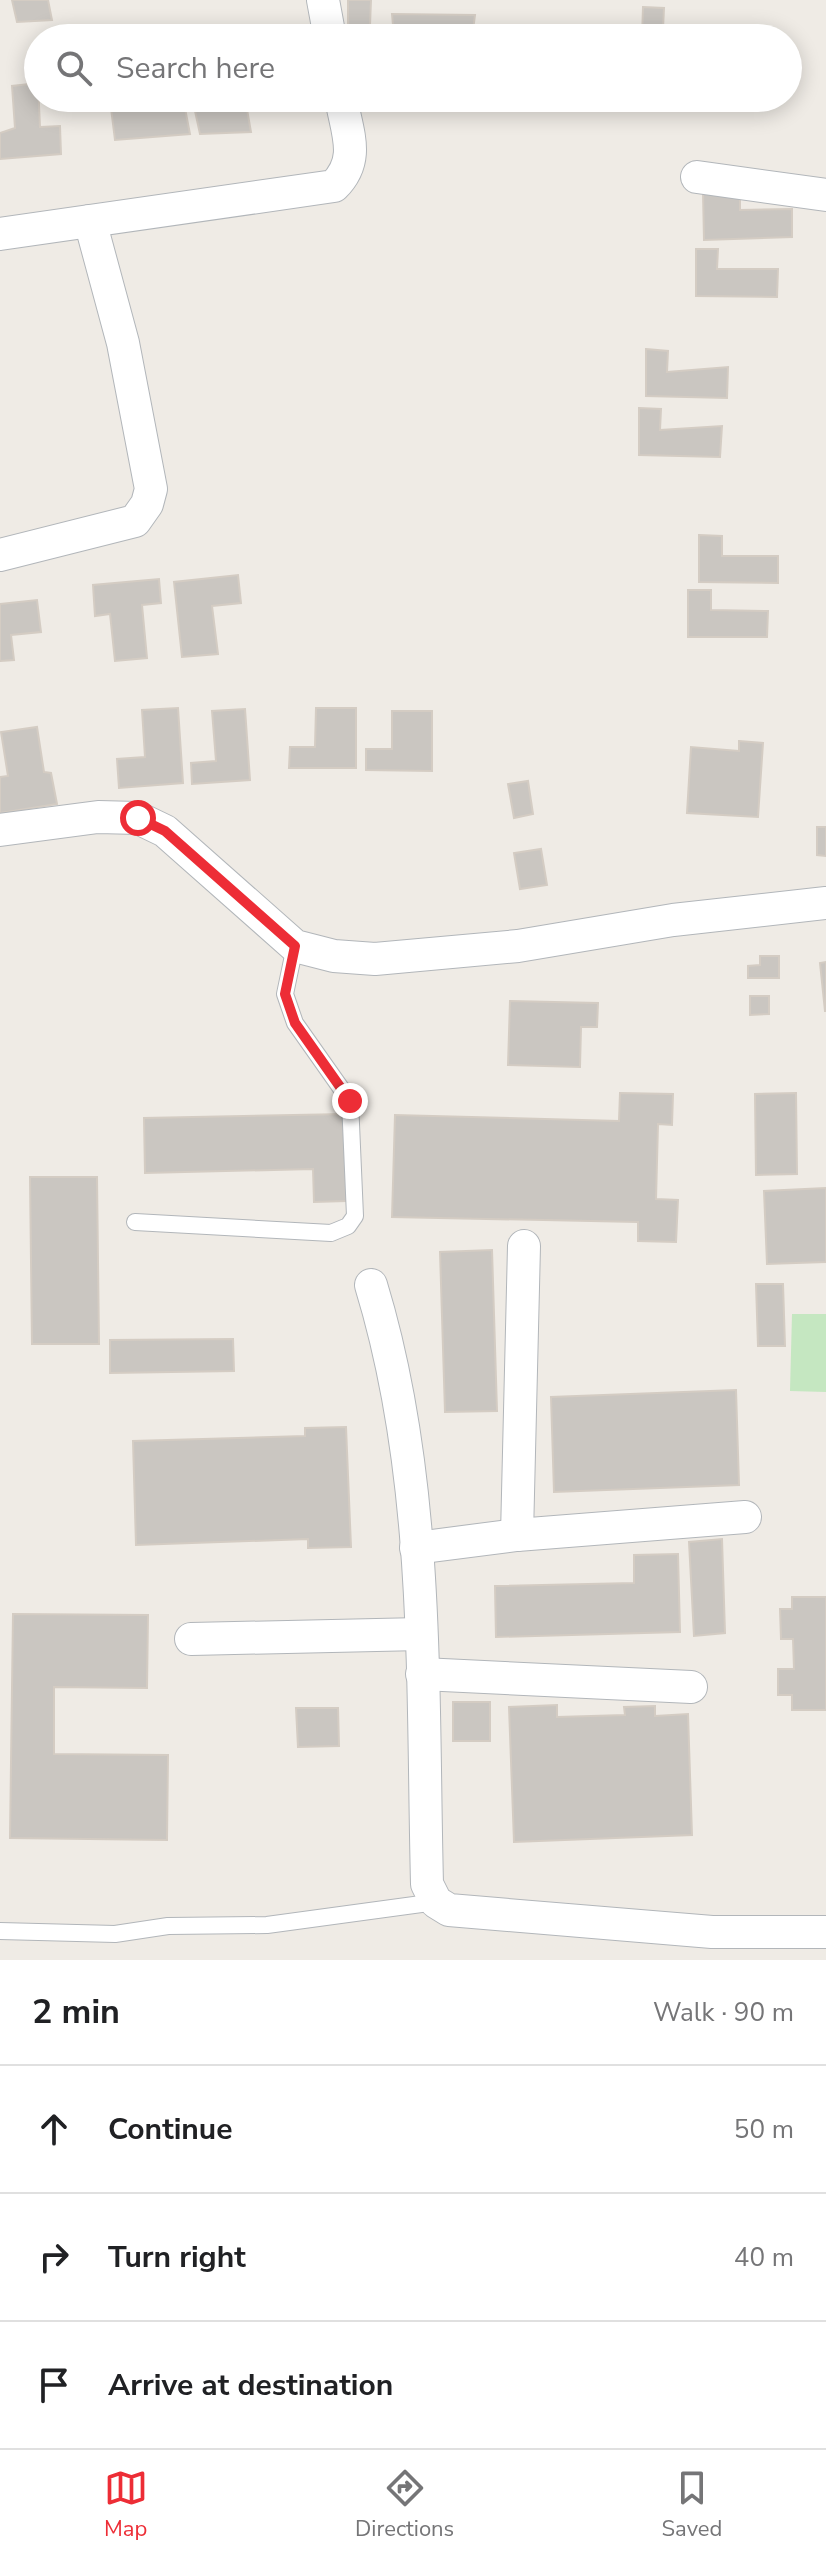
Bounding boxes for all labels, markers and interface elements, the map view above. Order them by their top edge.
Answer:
search box [24,24,802,112]
icon: search [52,46,96,90]
text: Search here [116,48,275,89]
route start [120,800,156,836]
route end [332,1083,368,1119]
text: 2 min [32,1989,120,2035]
text: Walk · 90 m [653,1995,794,2030]
icon: ahead [32,2107,76,2151]
text: Continue [108,2109,233,2150]
text: 50 m [734,2112,794,2147]
icon: right [32,2235,76,2279]
text: Turn right [108,2237,246,2278]
text: 40 m [734,2240,794,2275]
icon: arrive [32,2363,76,2407]
text: Arrive at destination [108,2365,393,2406]
tab: Map [104,2466,148,2544]
tab: Directions [355,2466,454,2544]
tab: Saved [662,2466,722,2544]

